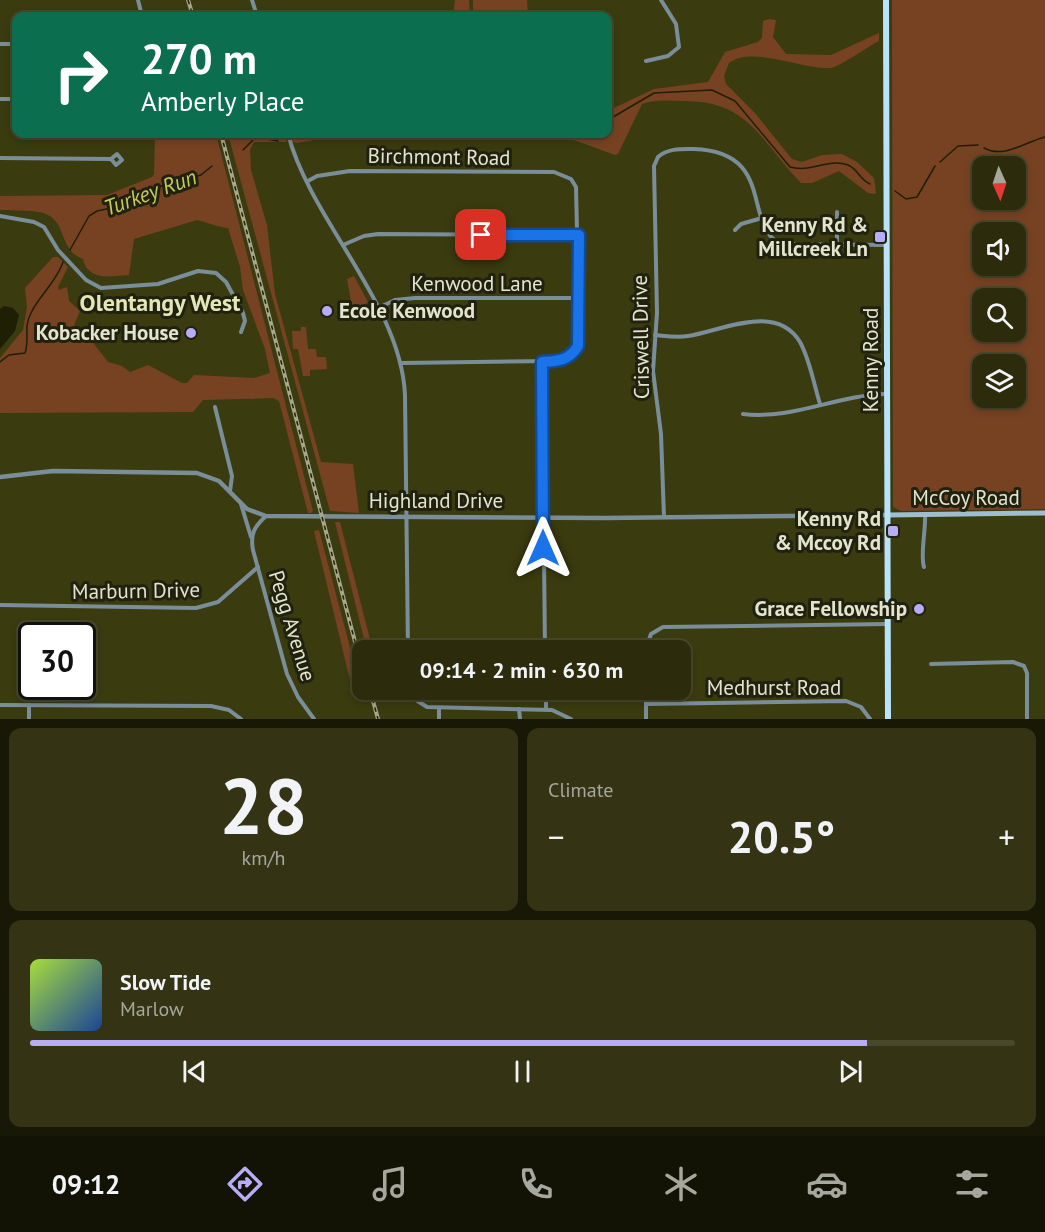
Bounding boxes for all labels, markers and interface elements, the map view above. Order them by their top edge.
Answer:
text: 270 m [141,31,257,86]
icon: right [42,36,120,114]
text: Amberly Place [141,84,305,118]
street label: Birchmont Road [367,142,511,171]
north arrow [972,156,1026,210]
map controls [972,156,1026,408]
water label: Turkey Run [100,162,200,222]
pin [455,209,506,260]
place label: Kenny Rd & Millcreek Ln [758,211,868,262]
icon: arrive [464,218,497,251]
button: sound [972,222,1026,276]
marker: Kenny Rd & Millcreek Ln [873,230,887,244]
street label: Kenwood Lane [411,270,543,297]
street label: Criswell Drive [626,275,655,399]
district label: Olentangy West [80,287,241,318]
button: search [972,288,1026,342]
place label: Ecole Kenwood [339,297,475,324]
marker: Ecole Kenwood [320,304,334,318]
street label: Kenny Road [857,308,884,412]
place label: Kobacker House [36,319,179,346]
marker: Kobacker House [184,326,198,340]
button: layers [972,354,1026,408]
street label: McCoy Road [912,484,1020,511]
street label: Highland Drive [369,487,503,514]
place label: Kenny Rd & Mccoy Rd [775,505,881,556]
position arrow [511,516,575,580]
marker: Kenny Rd & Mccoy Rd [886,524,900,538]
street label: Pegg Avenue [263,567,322,685]
street label: Marburn Drive [72,576,200,605]
place label: Grace Fellowship [754,595,907,622]
marker: Grace Fellowship [912,602,926,616]
speed limit sign: 30 [18,622,96,700]
text: 09:14 · 2 min · 630 m [420,656,623,684]
street label: Medhurst Road [707,674,841,701]
text: 28 [219,755,308,856]
text: Climate [548,777,614,803]
text: 20.5° [728,807,835,865]
text: − [548,815,565,858]
text: + [998,815,1015,858]
text: km/h [242,845,285,871]
text: Slow Tide [120,968,211,996]
text: Marlow [120,996,184,1022]
icon: previous [178,1055,211,1088]
icon: pause [506,1055,539,1088]
icon: next [834,1055,867,1088]
icon: directions [224,1163,266,1205]
icon: music [369,1163,411,1205]
icon: phone [515,1163,557,1205]
icon: climate [660,1163,702,1205]
icon: car [806,1163,848,1205]
icon: filters [951,1163,993,1205]
text: 09:12 [52,1167,120,1201]

